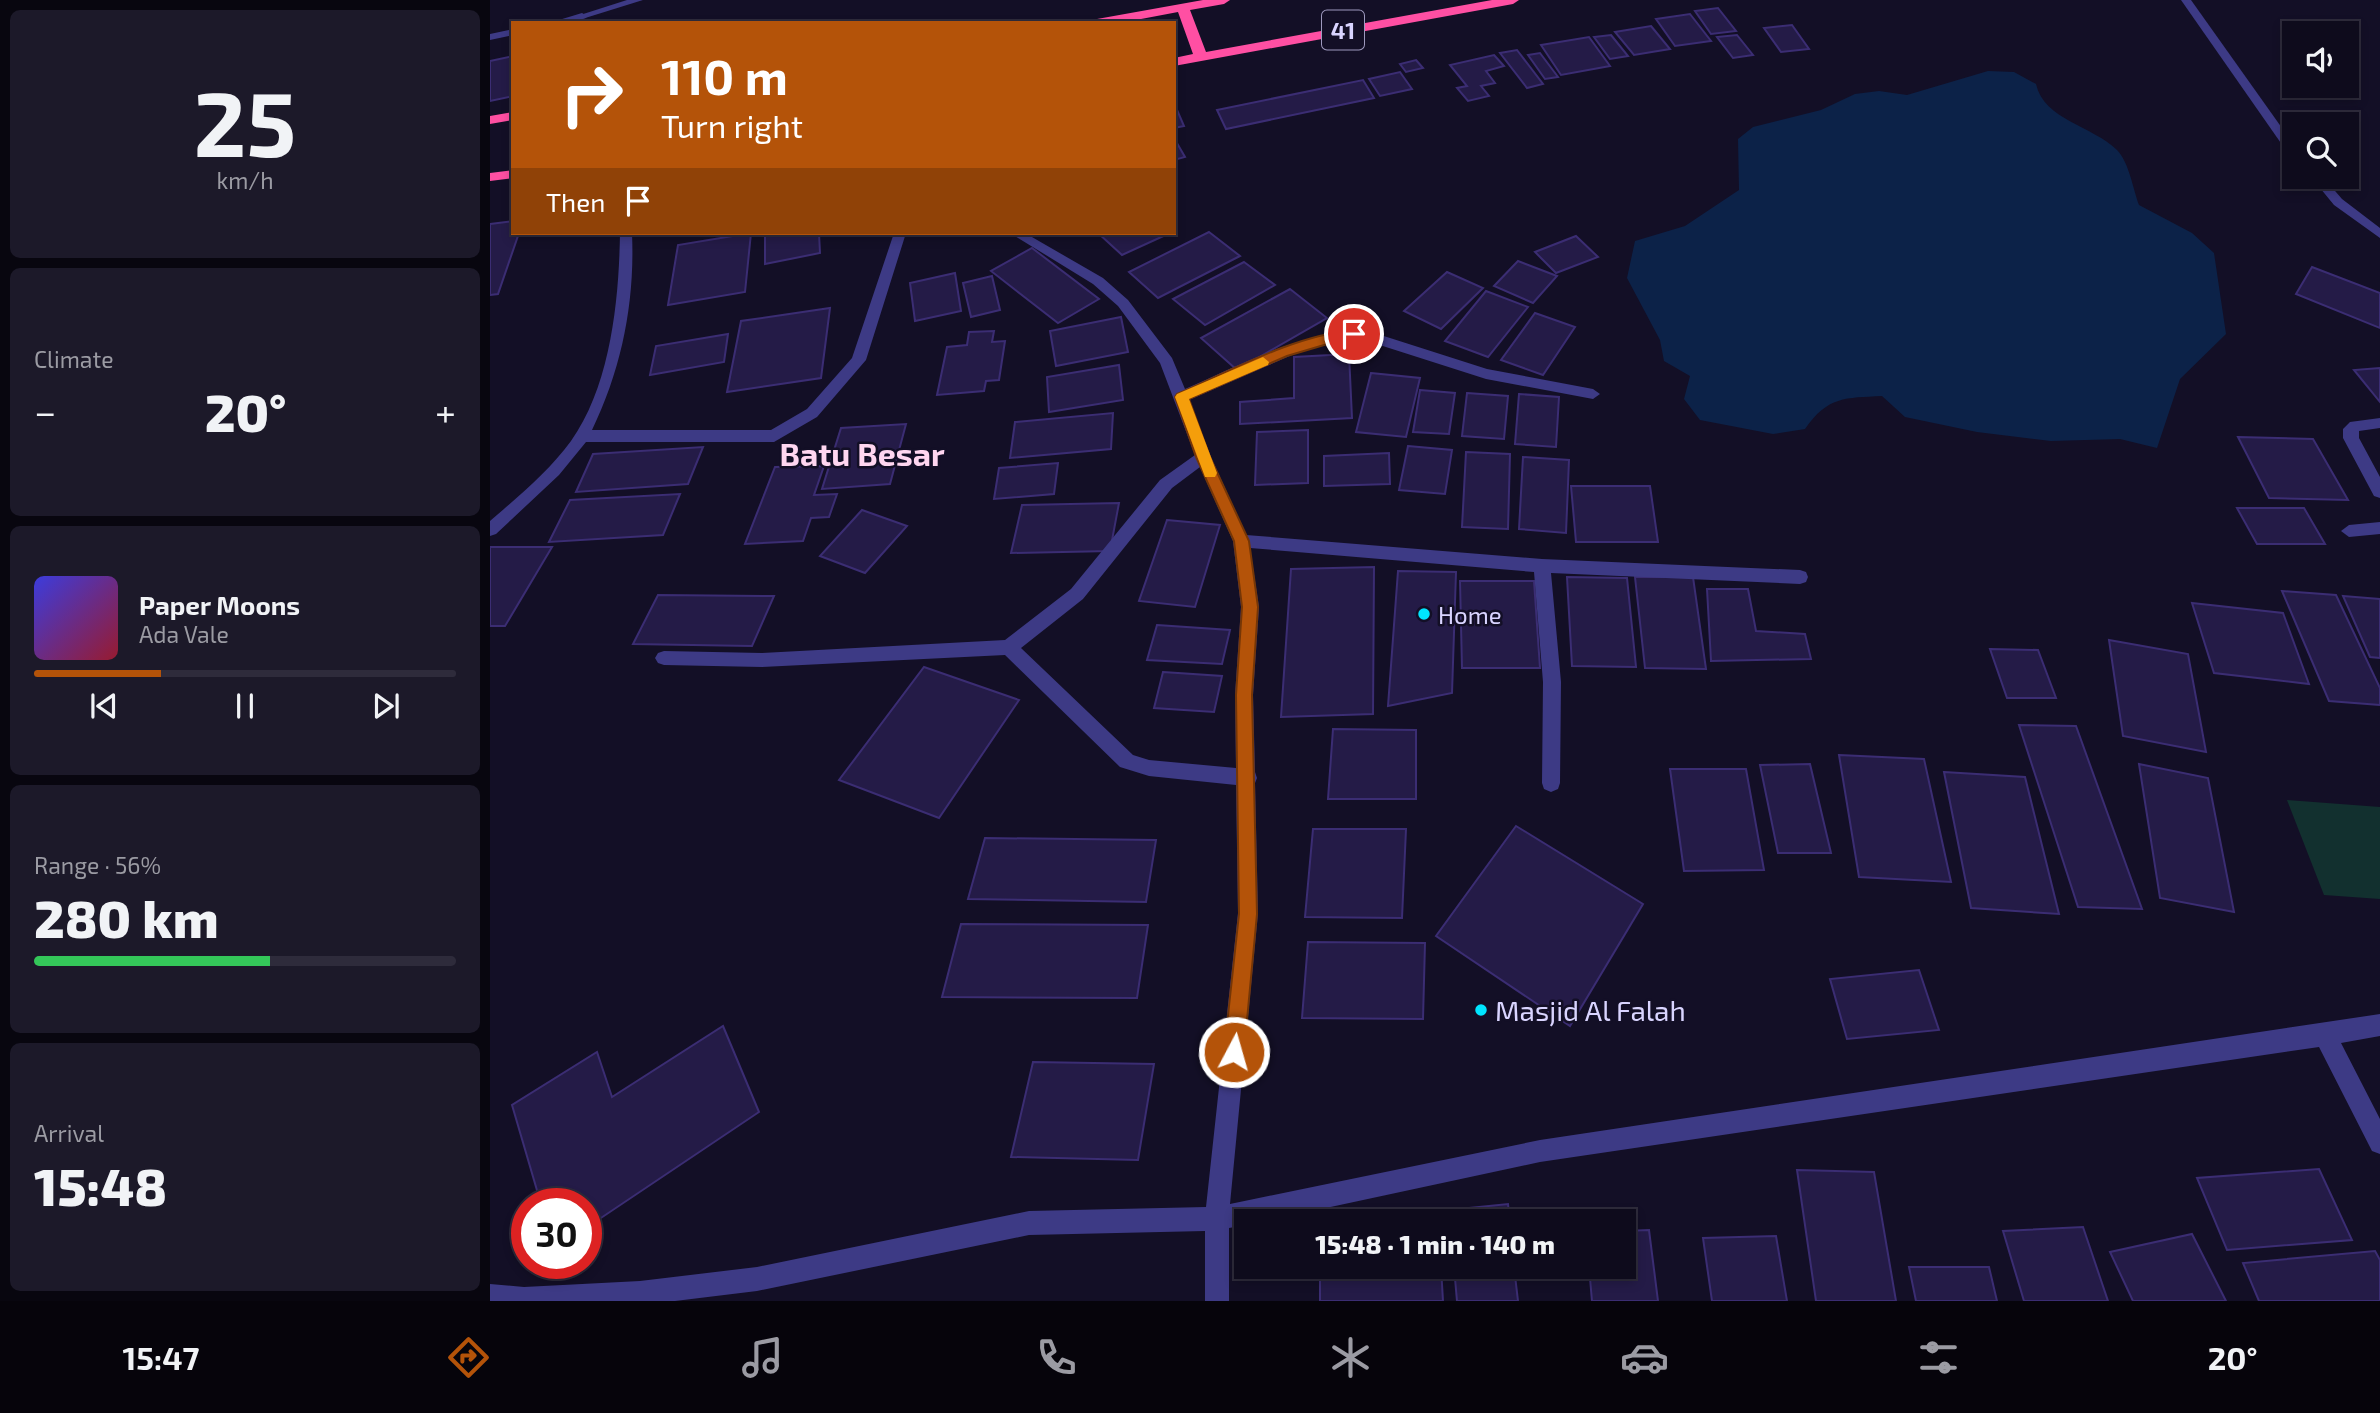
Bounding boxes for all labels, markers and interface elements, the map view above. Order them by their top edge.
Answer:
road number: 41 [1322,10,1364,50]
map controls [2282,21,2359,189]
button: sound [2282,21,2359,98]
text: 110 m [661,46,788,105]
icon: right [546,49,637,140]
text: 25 [193,66,297,175]
text: Turn right [661,106,803,144]
button: search [2282,112,2359,189]
text: km/h [216,166,274,194]
icon: arrive [619,182,657,220]
text: Then [546,186,605,217]
pin [1324,304,1384,364]
icon: arrive [1335,315,1373,353]
text: Climate [34,345,114,373]
text: 20° [205,380,286,442]
text: − [34,388,56,434]
text: + [435,388,456,434]
district label: Batu Besar [779,434,945,472]
text: Paper Moons [139,589,300,620]
place label: Home [1438,600,1502,629]
marker: Home [1416,606,1432,622]
text: Ada Vale [139,620,229,648]
icon: previous [85,687,123,725]
icon: pause [226,687,264,725]
icon: next [367,687,405,725]
text: Range · 56% [34,851,161,879]
text: 280 km [34,886,219,948]
place label: Masjid Al Falah [1495,993,1686,1027]
marker: Masjid Al Falah [1473,1002,1489,1018]
position arrow [1197,1015,1271,1089]
text: Arrival [34,1119,104,1147]
text: 15:48 [34,1154,167,1216]
speed limit sign: 30 [511,1188,602,1279]
text: 15:48 · 1 min · 140 m [1315,1228,1555,1259]
icon: directions [444,1333,493,1382]
icon: music [738,1333,787,1382]
icon: phone [1032,1333,1081,1382]
icon: climate [1326,1333,1375,1382]
icon: car [1620,1333,1669,1382]
icon: filters [1914,1333,1963,1382]
text: 15:47 [122,1338,199,1376]
text: 20° [2208,1338,2257,1376]

